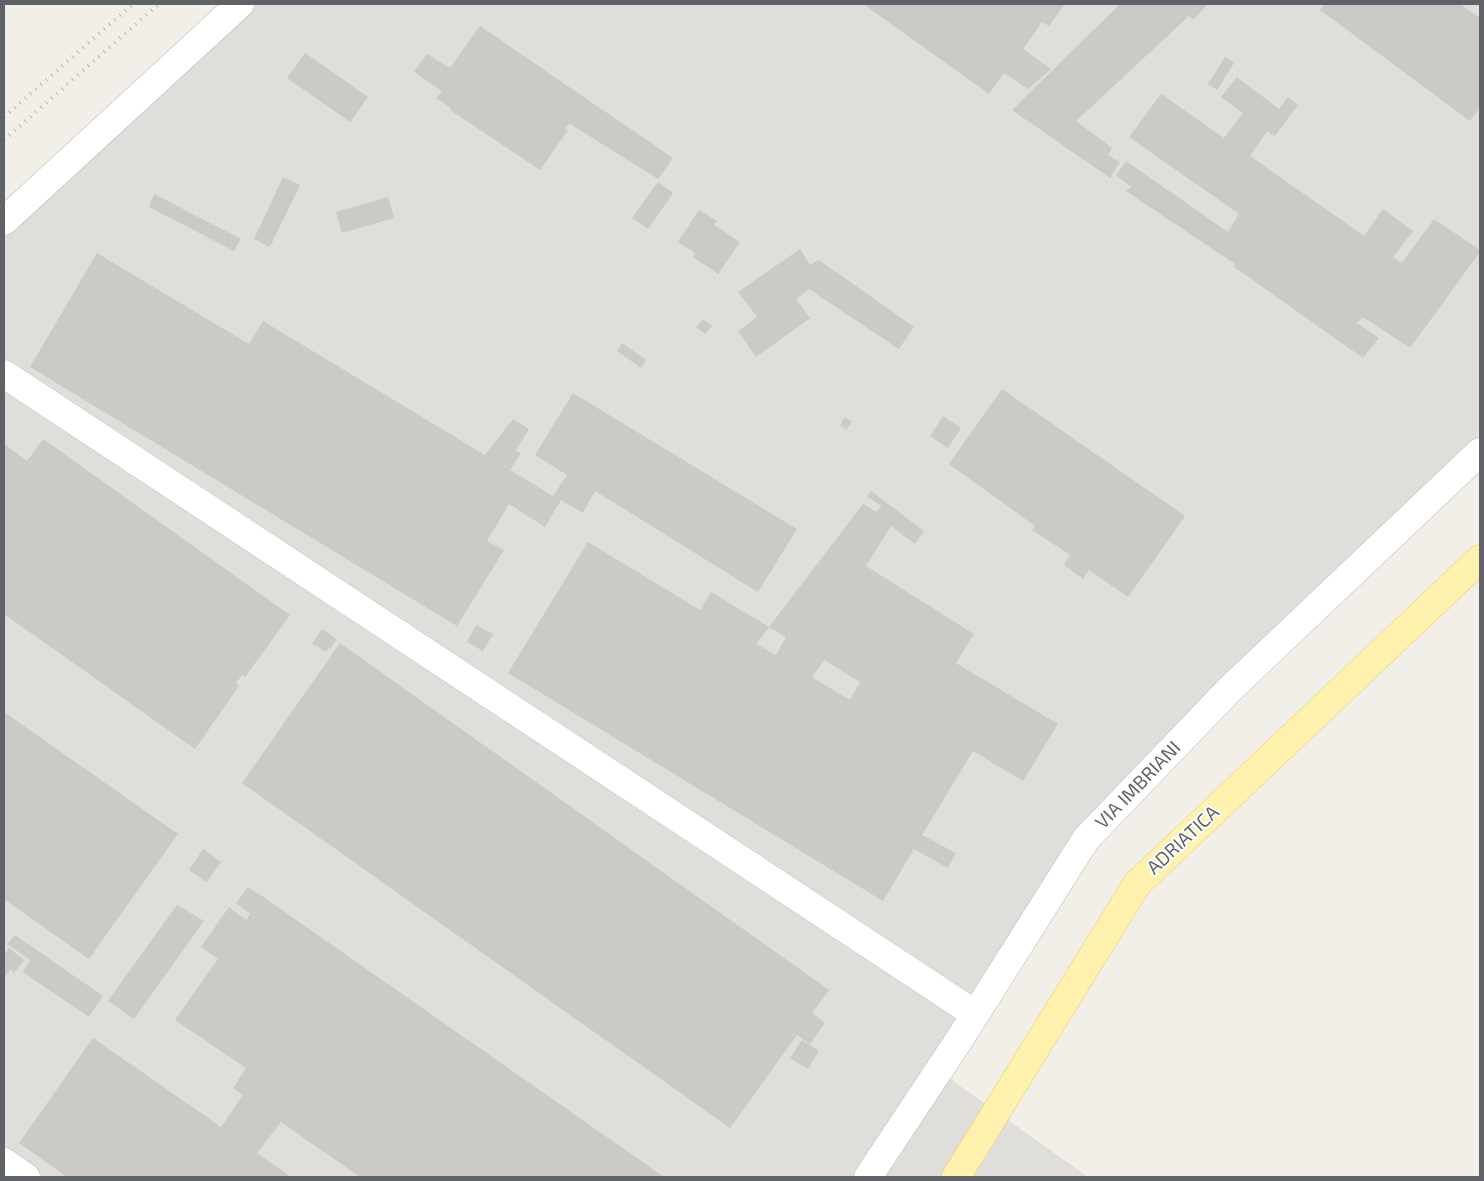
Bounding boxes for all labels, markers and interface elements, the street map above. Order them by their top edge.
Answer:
street label: VIA IMBRIANI [1091,736,1185,834]
street label: ADRIATICA [1142,801,1224,879]

